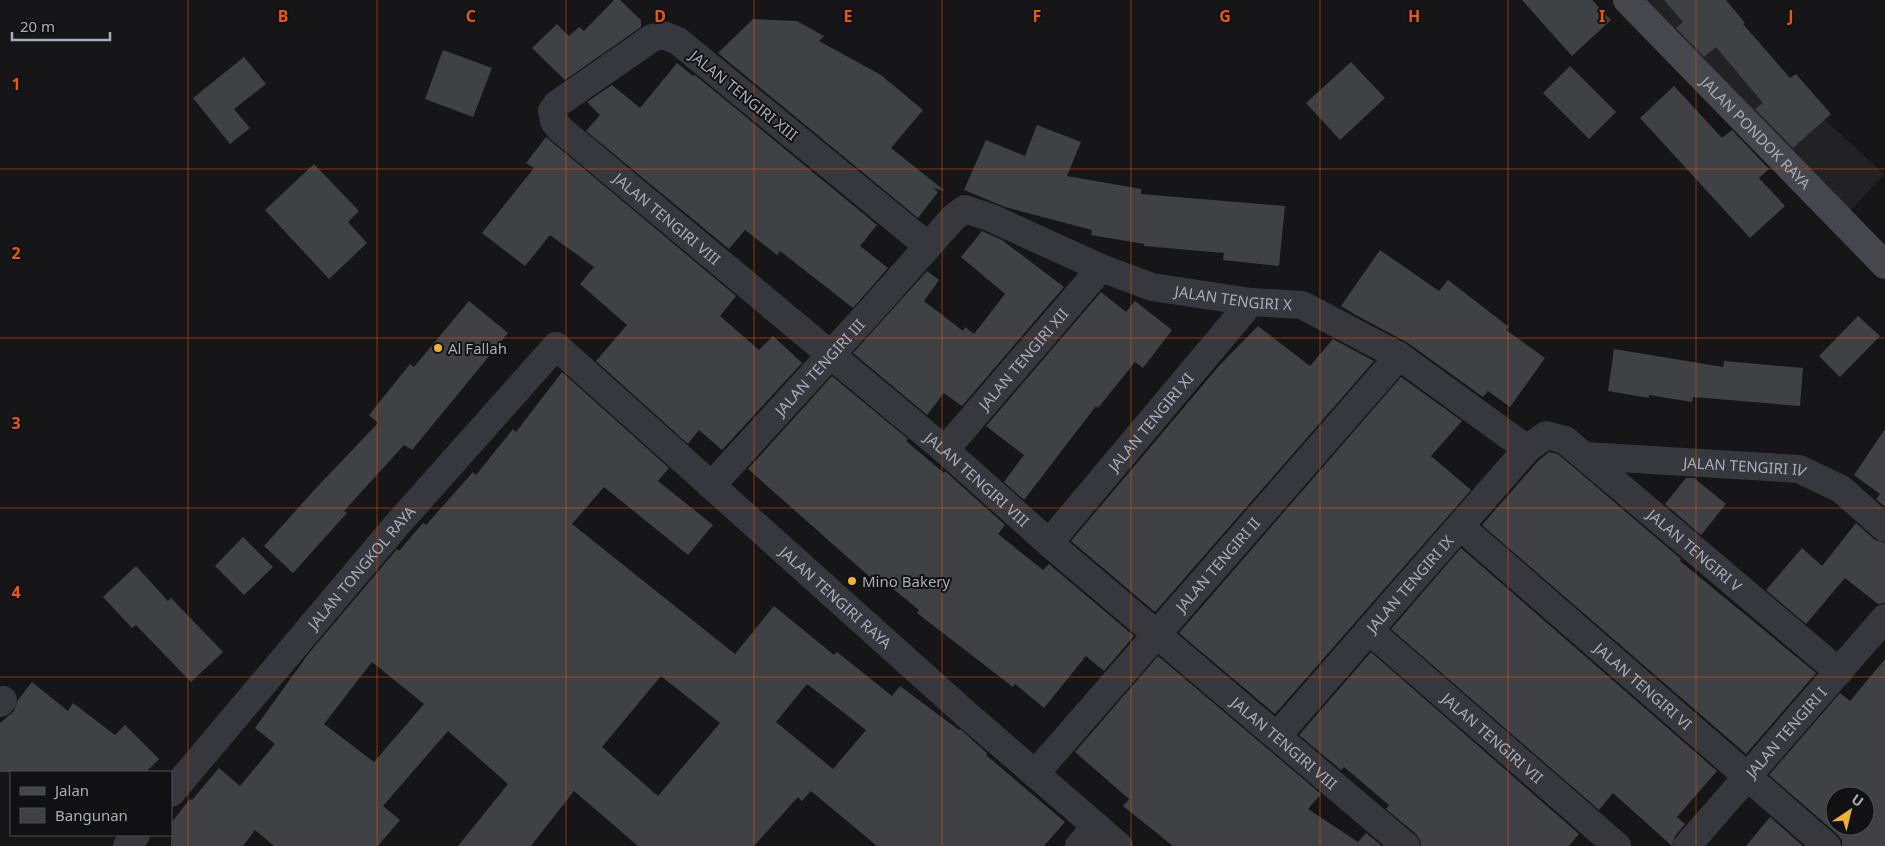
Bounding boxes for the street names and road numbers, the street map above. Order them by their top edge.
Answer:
street label: JALAN TENGIRI XIII [685,44,802,145]
street label: JALAN PONDOK RAYA [1695,70,1816,193]
street label: JALAN TENGIRI VIII [608,167,725,269]
street label: JALAN TENGIRI X [1172,280,1293,314]
street label: JALAN TENGIRI XII [973,304,1072,415]
street label: JALAN TENGIRI III [769,314,869,421]
street label: JALAN TENGIRI XI [1102,368,1198,477]
street label: JALAN TENGIRI VIII [919,426,1034,531]
street label: JALAN TENGIRI IV [1681,452,1810,481]
street label: JALAN TONGKOL RAYA [302,501,420,635]
street label: JALAN TENGIRI V [1642,503,1746,596]
street label: JALAN TENGIRI II [1170,513,1264,617]
street label: JALAN TENGIRI IX [1360,531,1458,638]
street label: JALAN TENGIRI RAYA [774,540,896,653]
street label: JALAN TENGIRI VI [1589,637,1696,734]
street label: JALAN TENGIRI I [1740,682,1831,783]
street label: JALAN TENGIRI VII [1436,687,1548,787]
street label: JALAN TENGIRI VIII [1226,691,1342,794]

